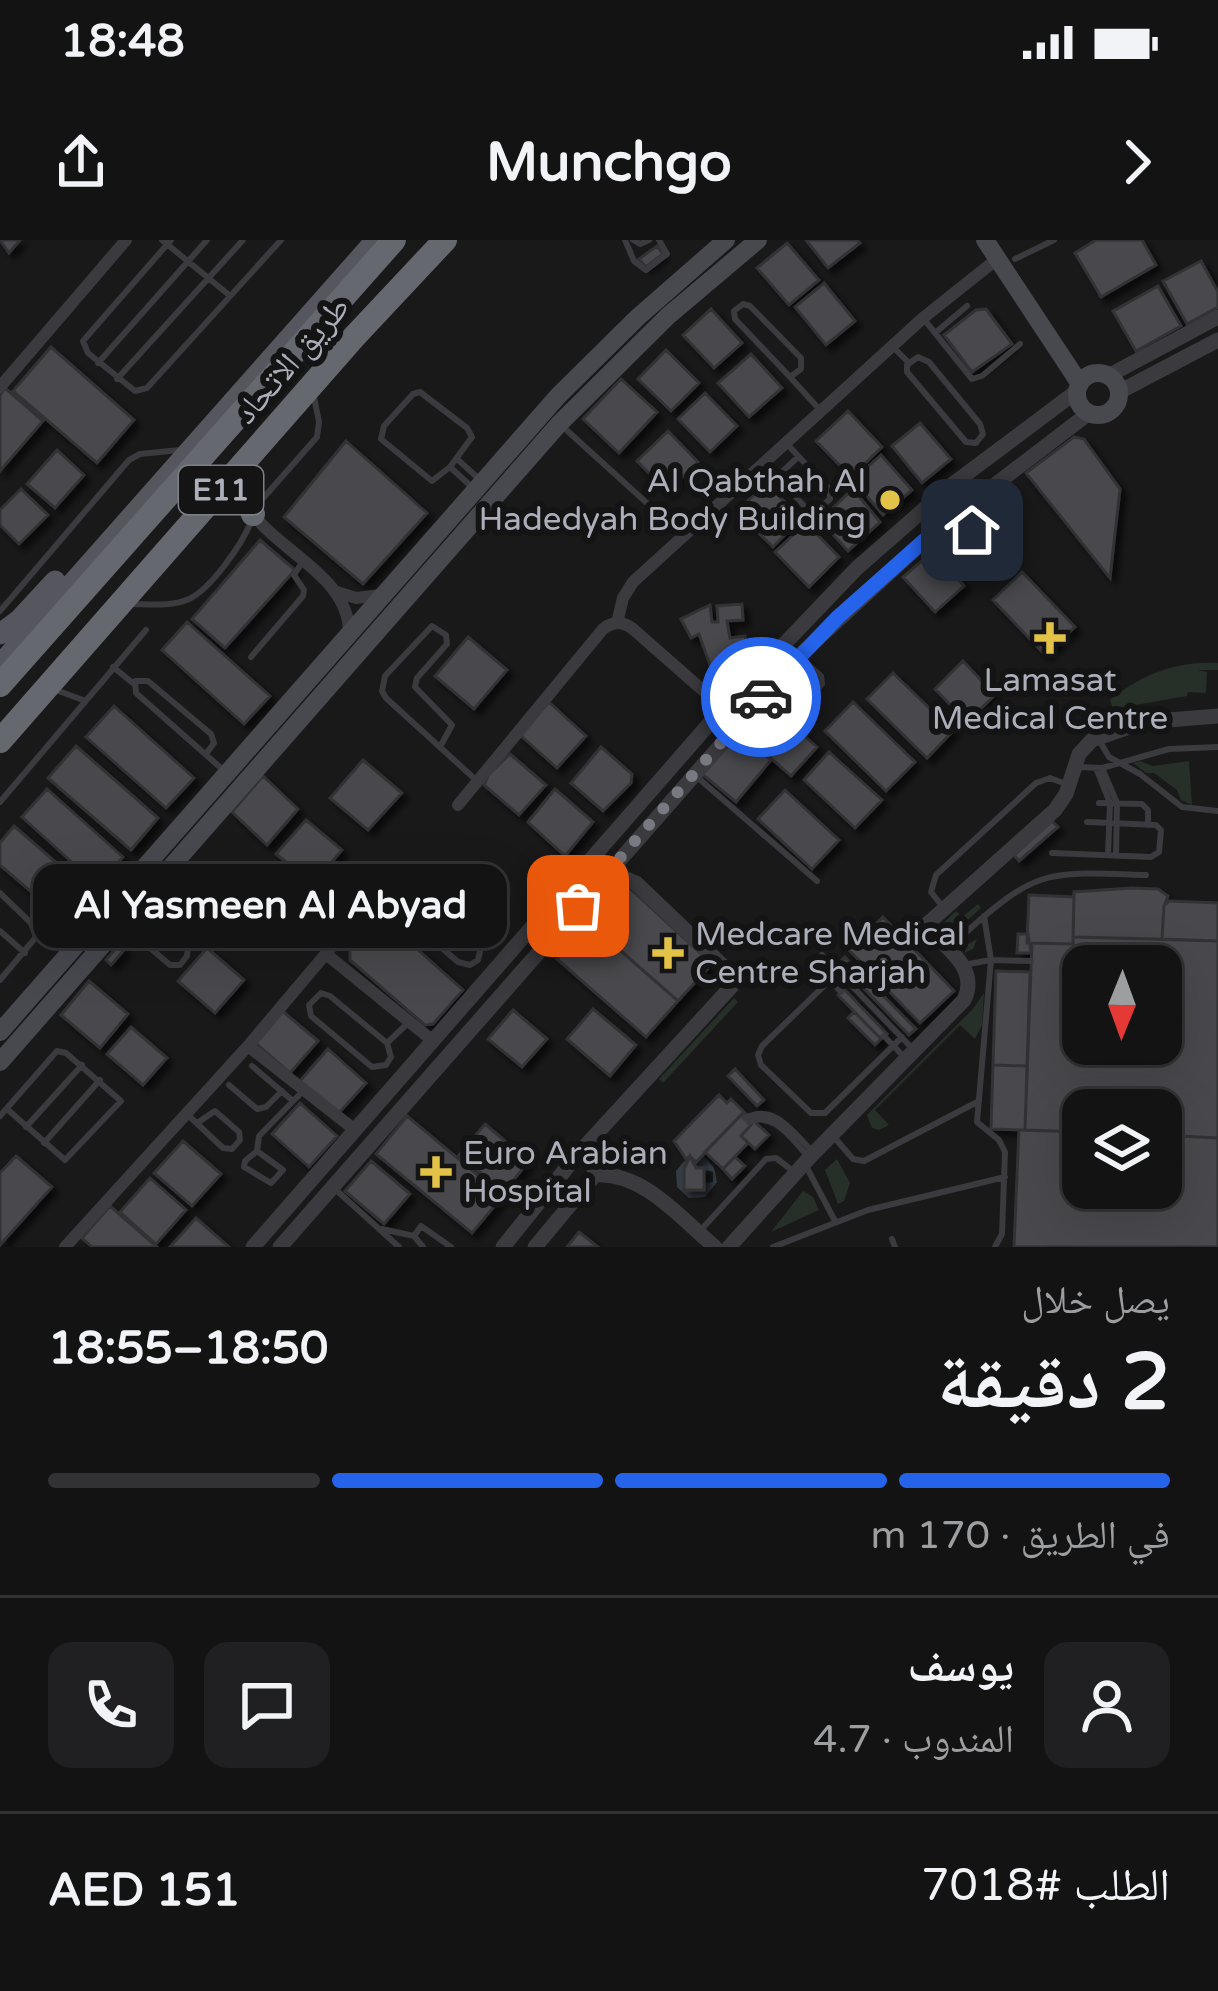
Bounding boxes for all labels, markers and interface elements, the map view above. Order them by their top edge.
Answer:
text: 18:48 [60,15,185,69]
icon: share [48,129,114,195]
icon: forward [1104,129,1170,195]
text: Munchgo [486,130,732,195]
street label: طريق الاتحاد [226,288,358,432]
place label: Al Qabthah Al Hadedyah Body Building [478,462,866,539]
road number: E11 [179,466,263,514]
pin [921,479,1023,581]
marker: Al Qabthah Al Hadedyah Body Building [877,487,903,513]
icon: home [939,497,1005,563]
marker: Lamasat Medical Centre [1034,622,1066,654]
courier [701,637,821,757]
place label: Lamasat Medical Centre [932,661,1168,738]
icon: car [728,664,794,730]
pin [527,855,629,957]
callout: Al Yasmeen Al Abyad [32,864,506,948]
icon: bag [545,873,611,939]
text: Al Yasmeen Al Abyad [73,882,467,929]
place label: Medcare Medical Centre Sharjah [695,915,965,992]
marker: Medcare Medical Centre Sharjah [652,937,684,969]
north arrow [1062,945,1182,1065]
map controls [1062,945,1182,1209]
button: layers [1062,1089,1182,1209]
place label: Euro Arabian Hospital [463,1134,668,1211]
marker: Euro Arabian Hospital [420,1156,452,1188]
text: يصل خلال [1021,1277,1170,1324]
text: 18:50–18:55 [48,1322,328,1376]
text: 2 دقيقة [937,1336,1170,1430]
text: في الطريق · 170 m [871,1512,1170,1559]
text: يوسف [908,1640,1014,1694]
button: phone [48,1642,174,1768]
button: chat [204,1642,330,1768]
button: person [1044,1642,1170,1768]
text: المندوب · 4.7 [813,1716,1014,1763]
text: الطلب #7018 [921,1859,1170,1913]
text: AED 151 [48,1864,241,1918]

